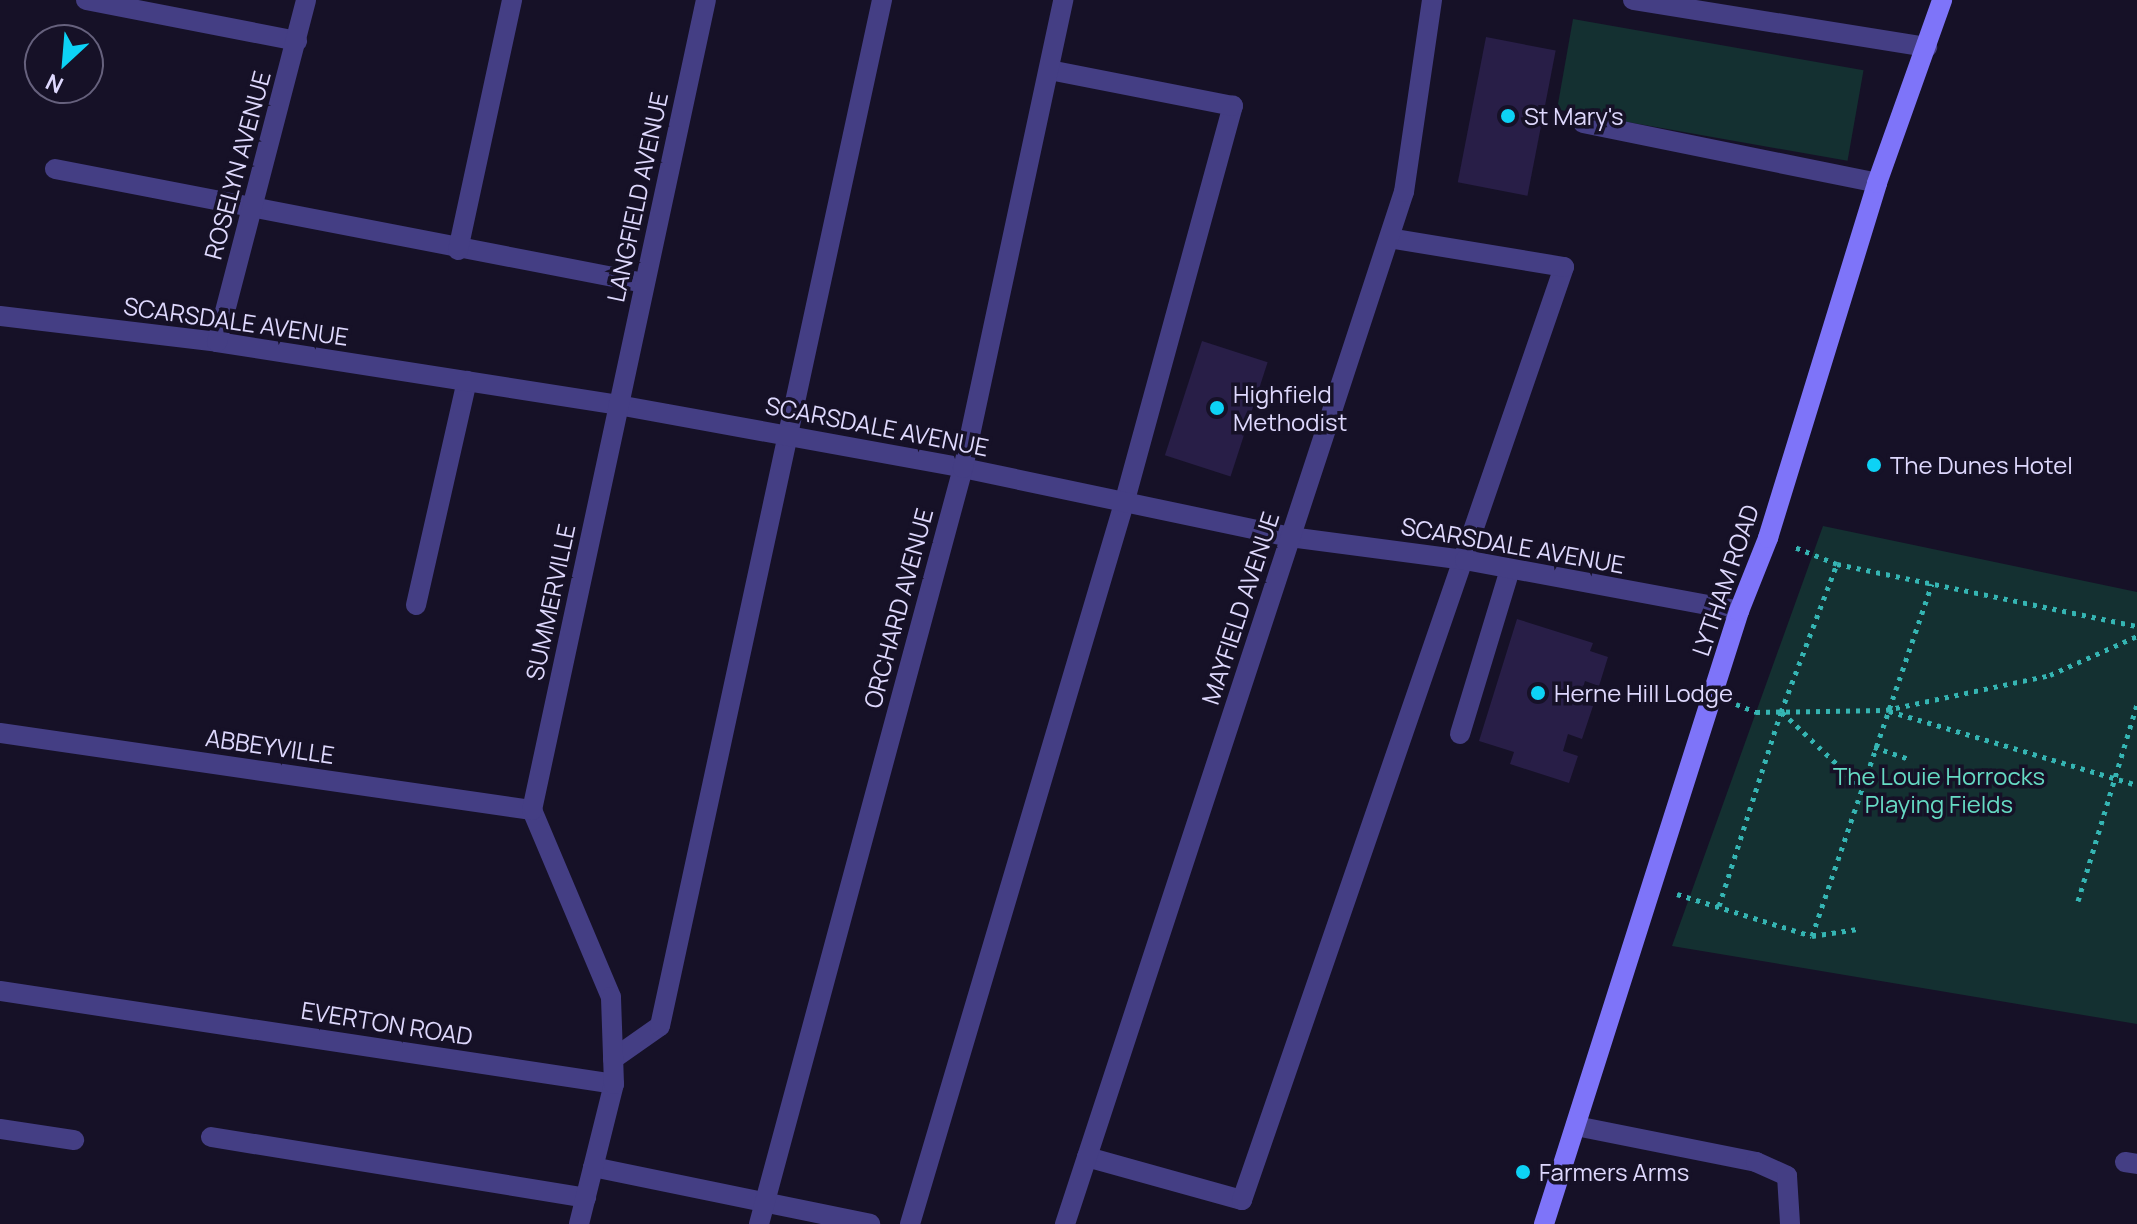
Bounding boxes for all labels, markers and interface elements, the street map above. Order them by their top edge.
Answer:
north arrow [24,24,104,104]
text: N [41,67,68,101]
street label: ROSELYN AVENUE [198,68,276,262]
street label: LANGFIELD AVENUE [601,89,673,305]
place label: St Mary's [1524,102,1624,130]
marker: St Mary's [1499,107,1517,125]
street label: SCARSDALE AVENUE [122,291,350,351]
place label: Highfield Methodist [1233,380,1347,436]
street label: SCARSDALE AVENUE [763,390,991,462]
marker: Highfield Methodist [1208,399,1226,417]
place label: The Dunes Hotel [1890,451,2073,479]
marker: The Dunes Hotel [1865,456,1883,474]
street label: LYTHAM ROAD [1686,501,1764,659]
street label: ORCHARD AVENUE [857,505,939,711]
street label: MAYFIELD AVENUE [1195,508,1285,708]
street label: SCARSDALE AVENUE [1399,511,1627,579]
street label: SUMMERVILLE [519,521,581,683]
place label: Herne Hill Lodge [1554,679,1733,707]
marker: Herne Hill Lodge [1529,684,1547,702]
street label: ABBEYVILLE [204,723,336,769]
park label: The Louie Horrocks Playing Fields [1833,762,2045,818]
street label: EVERTON ROAD [299,995,475,1051]
place label: Farmers Arms [1539,1158,1689,1186]
marker: Farmers Arms [1514,1163,1532,1181]

